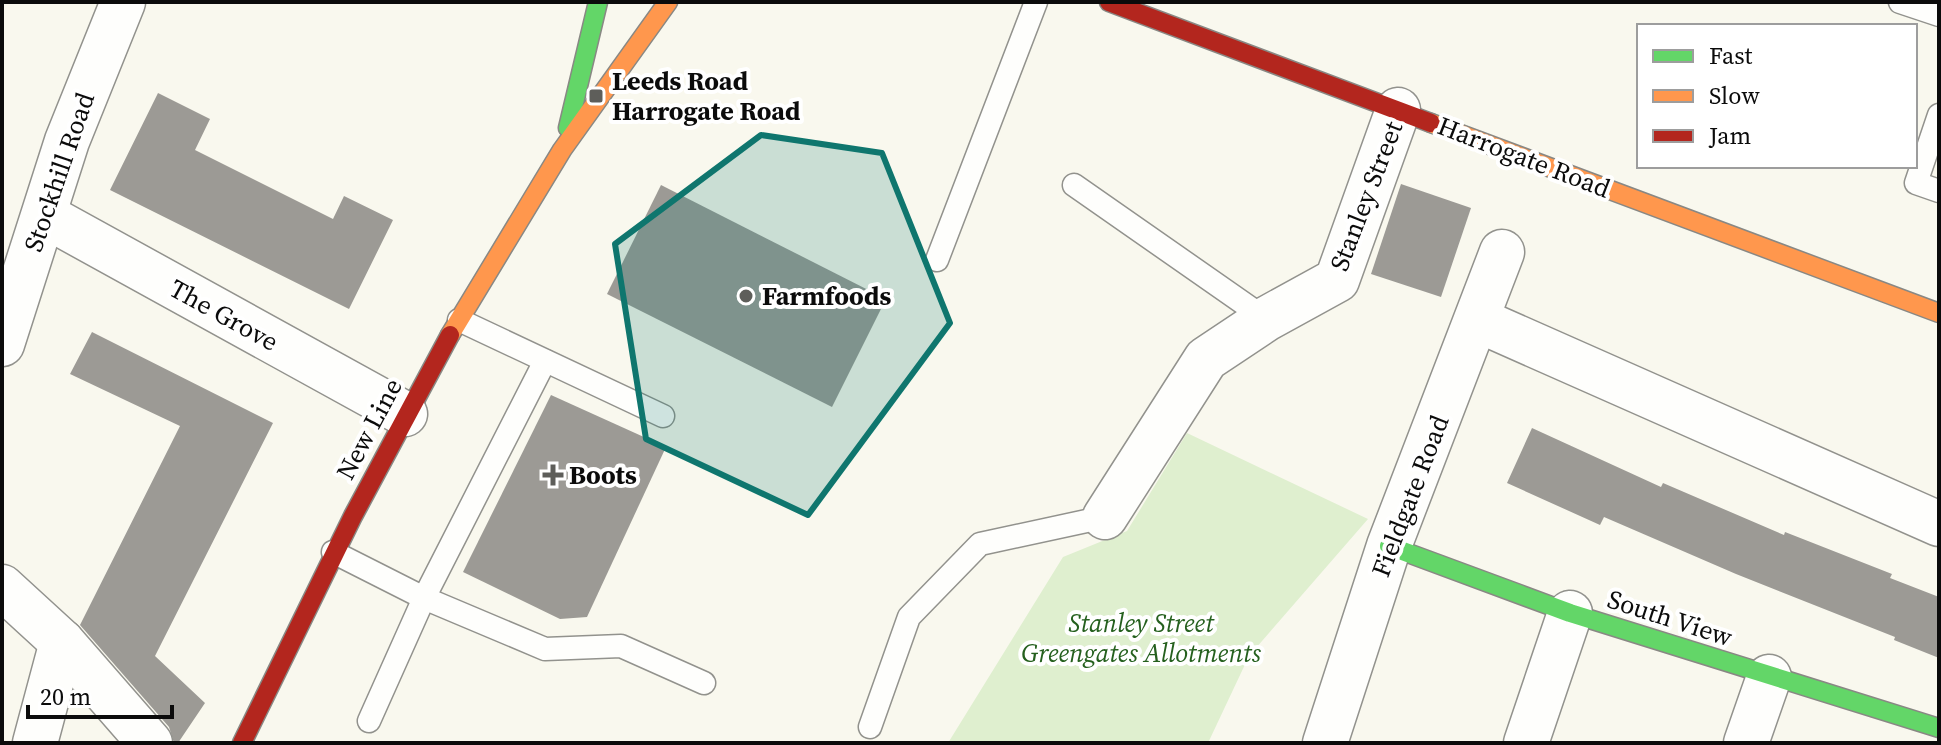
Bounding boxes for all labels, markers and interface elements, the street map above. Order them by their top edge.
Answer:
legend [1637,24,1917,168]
text: Fast [1709,39,1753,72]
place label: Leeds Road Harrogate Road [612,63,800,129]
text: Slow [1709,79,1760,112]
street label: Stockhill Road [15,87,103,256]
marker: Leeds Road Harrogate Road [587,87,605,105]
street label: Harrogate Road [1433,108,1616,206]
street label: Stanley Street [1321,115,1411,276]
text: Jam [1708,119,1751,152]
street label: The Grove [163,270,285,360]
place label: Farmfoods [762,278,891,314]
marker: Farmfoods [737,287,755,305]
street label: New Line [327,372,411,486]
street label: Fieldgate Road [1363,410,1457,582]
place label: Boots [569,457,637,493]
marker: Boots [544,466,562,484]
street label: South View [1603,581,1737,655]
park label: Stanley Street Greengates Allotments [1021,605,1261,671]
scale bar [28,669,172,719]
text: 20 m [40,680,91,713]

